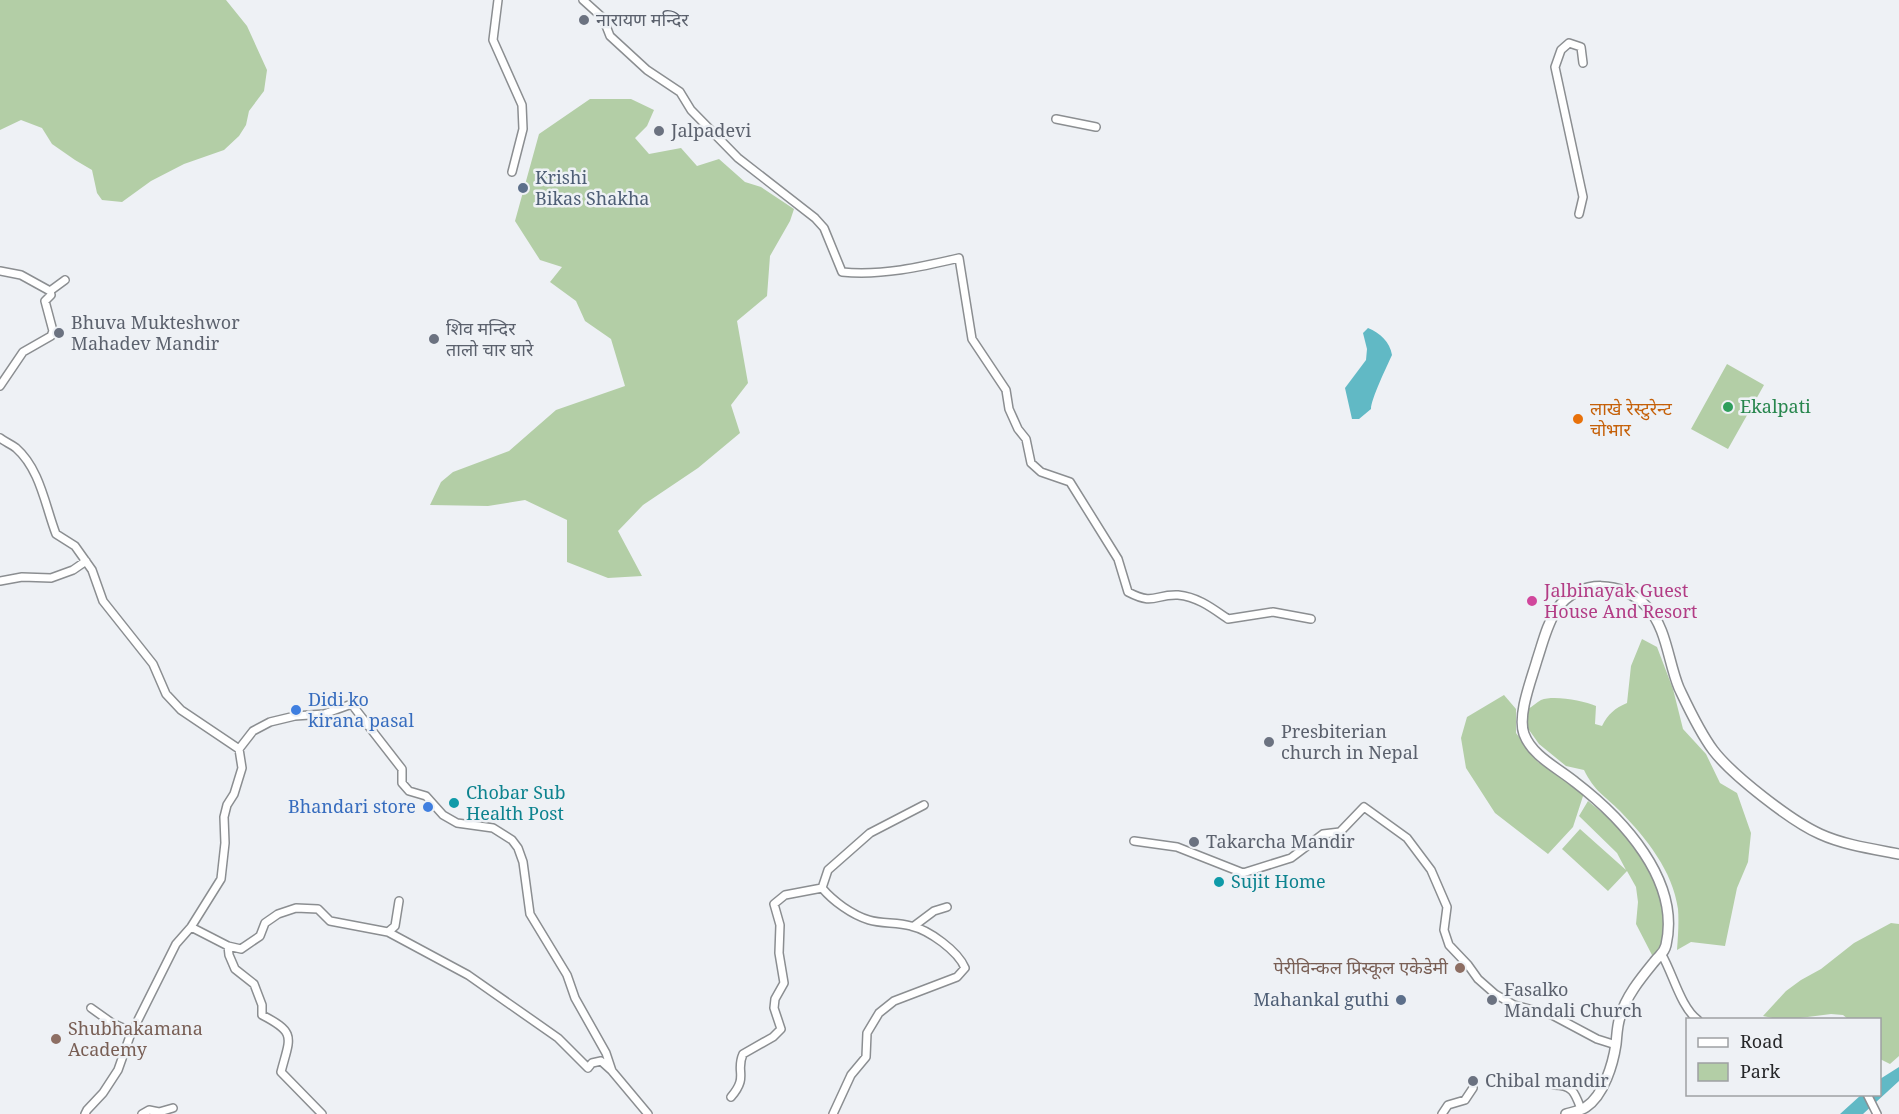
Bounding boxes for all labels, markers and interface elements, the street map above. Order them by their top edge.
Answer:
place label: नारायण मन्दिर [596,7,689,31]
marker: नारायण मन्दिर [577,13,591,27]
place label: Jalpadevi [670,118,751,142]
marker: Jalpadevi [652,124,666,138]
place label: Krishi Bikas Shakha [535,165,649,210]
marker: Krishi Bikas Shakha [516,181,530,195]
place label: Bhuva Mukteshwor Mahadev Mandir [71,310,240,355]
place label: शिव मन्दिर तालो चार घारे [446,316,534,361]
marker: Bhuva Mukteshwor Mahadev Mandir [52,326,66,340]
marker: शिव मन्दिर तालो चार घारे [427,332,441,346]
place label: Ekalpati [1740,394,1811,418]
place label: लाखे रेस्टुरेन्ट चोभार [1590,396,1673,441]
marker: Ekalpati [1721,400,1735,414]
marker: लाखे रेस्टुरेन्ट चोभार [1571,412,1585,426]
place label: Jalbinayak Guest House And Resort [1543,578,1697,623]
marker: Jalbinayak Guest House And Resort [1525,594,1539,608]
place label: Didi ko kirana pasal [308,687,414,732]
marker: Didi ko kirana pasal [289,703,303,717]
place label: Presbiterian church in Nepal [1281,719,1419,764]
marker: Presbiterian church in Nepal [1262,735,1276,749]
place label: Chobar Sub Health Post [466,780,566,825]
place label: Bhandari store [288,794,416,818]
marker: Chobar Sub Health Post [447,796,461,810]
marker: Bhandari store [421,800,435,814]
place label: Takarcha Mandir [1206,829,1355,853]
marker: Takarcha Mandir [1187,835,1201,849]
place label: Sujit Home [1231,869,1326,893]
marker: Sujit Home [1212,875,1226,889]
place label: पेरीविन्कल प्रिस्कूल एकेडेमी [1274,955,1448,980]
marker: पेरीविन्कल प्रिस्कूल एकेडेमी [1453,961,1467,975]
place label: Fasalko Mandali Church [1504,977,1643,1022]
place label: Mahankal guthi [1253,987,1389,1011]
marker: Mahankal guthi [1394,993,1408,1007]
marker: Fasalko Mandali Church [1485,993,1499,1007]
place label: Shubhakamana Academy [68,1016,203,1061]
legend [1686,1018,1881,1096]
text: Road [1740,1029,1783,1053]
marker: Shubhakamana Academy [49,1032,63,1046]
text: Park [1740,1059,1780,1083]
place label: Chibal mandir [1485,1068,1609,1092]
marker: Chibal mandir [1466,1074,1480,1088]

